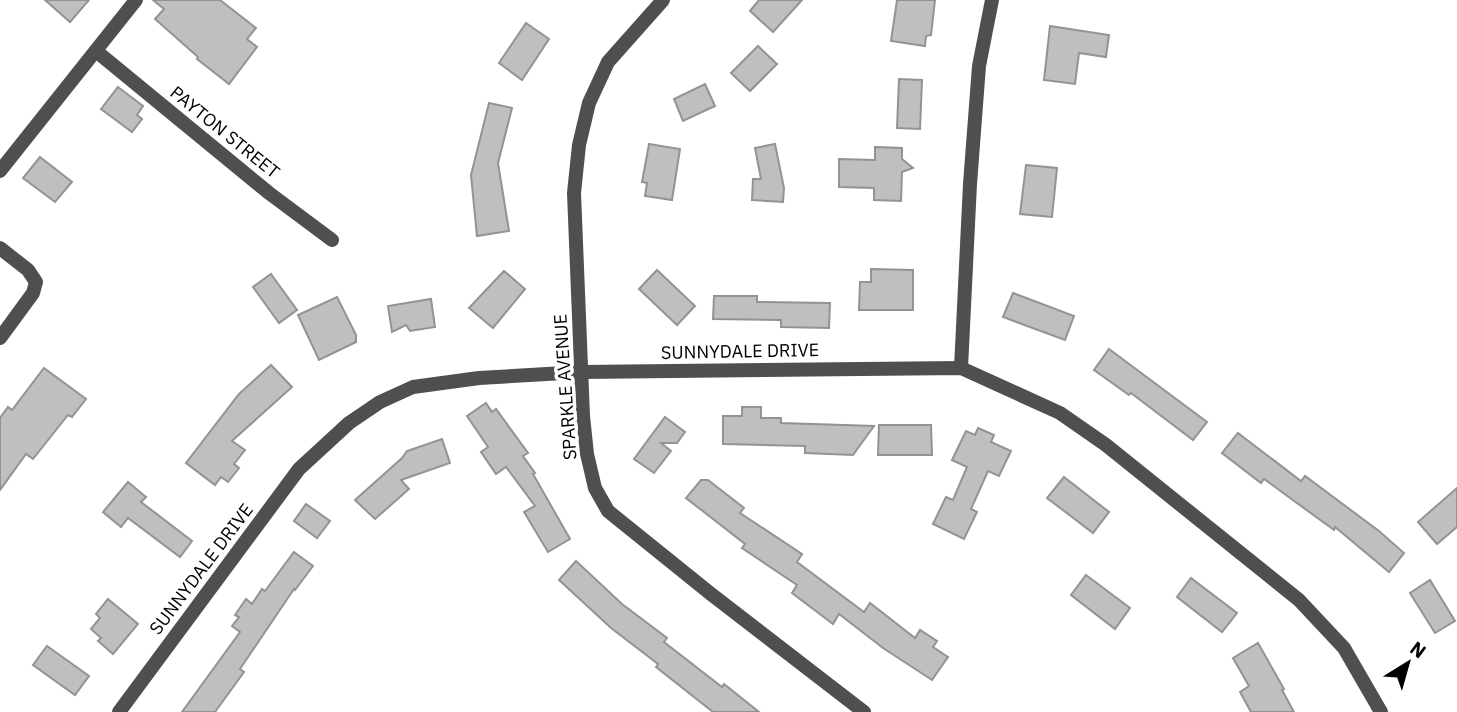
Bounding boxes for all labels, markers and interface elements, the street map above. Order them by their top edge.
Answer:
street label: PAYTON STREET [166,81,284,183]
street label: SPARKLE AVENUE [548,313,582,461]
street label: SUNNYDALE DRIVE [661,338,819,364]
street label: SUNNYDALE DRIVE [144,499,258,639]
north arrow [1373,628,1443,698]
text: N [1406,636,1431,663]

